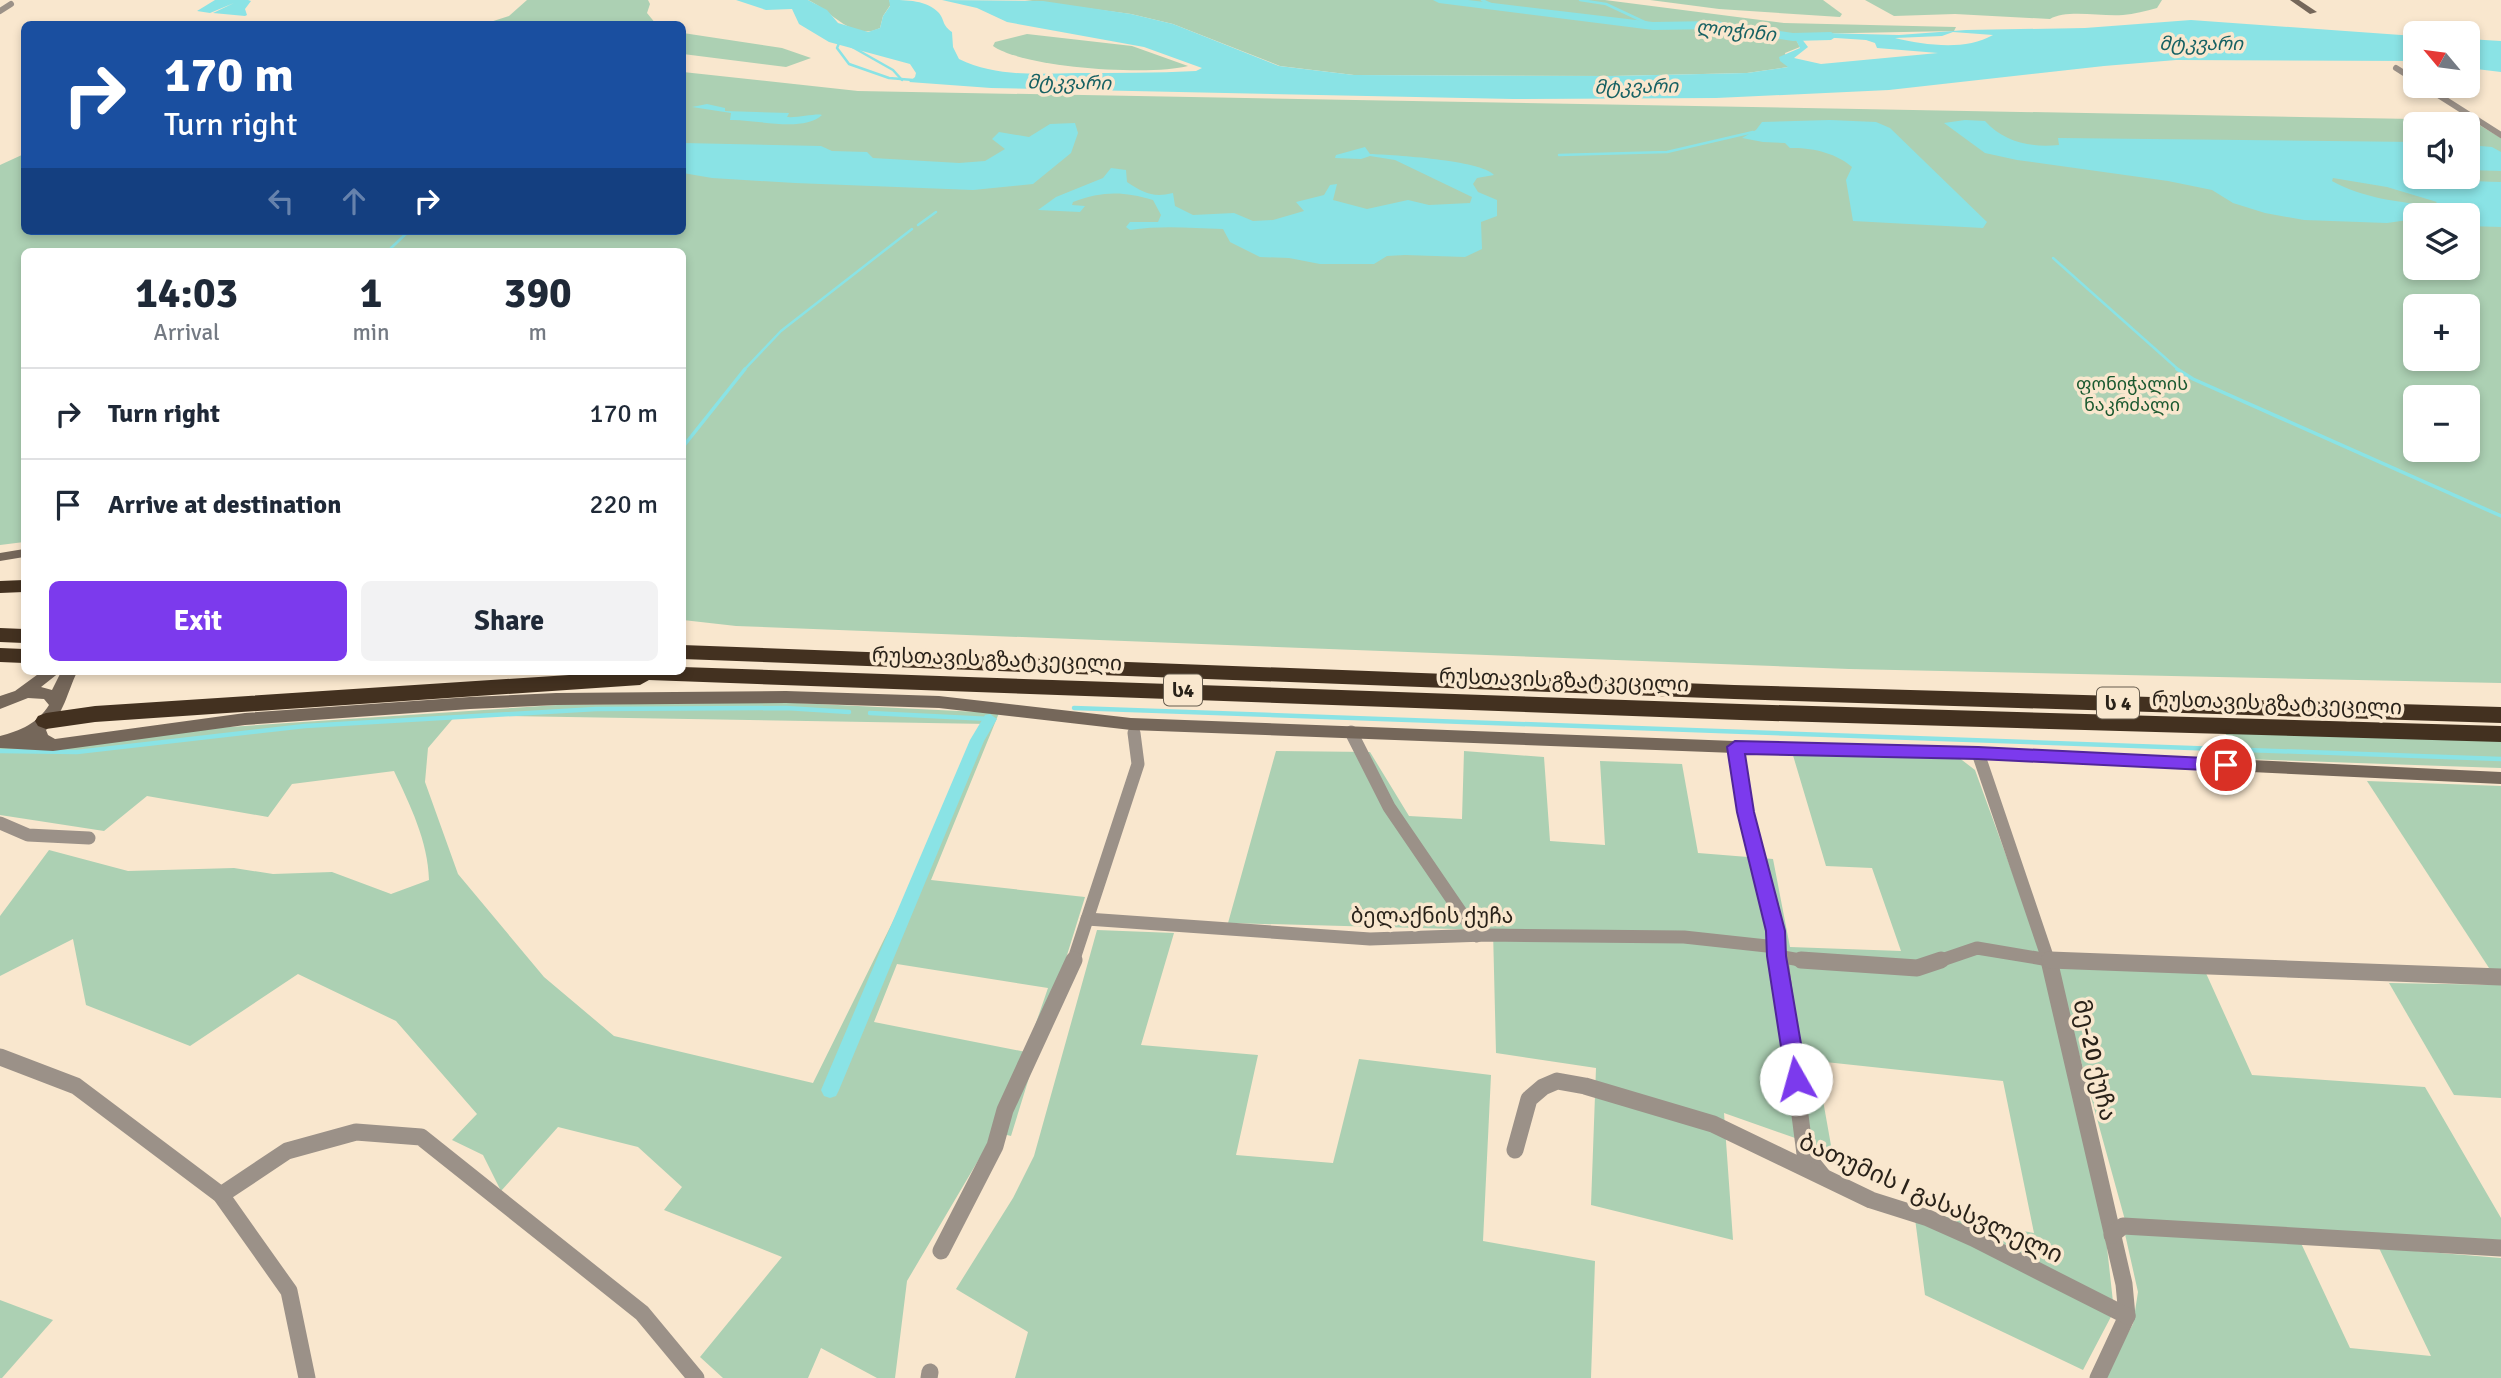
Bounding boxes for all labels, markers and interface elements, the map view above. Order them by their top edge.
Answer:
water label: ლოჭინი [1695,15,1778,47]
north arrow [2403,21,2480,98]
map controls [2403,21,2480,462]
water label: მტკვარი [2159,32,2244,56]
text: 170 m [164,45,294,105]
icon: right [49,49,140,140]
water label: მტკვარი [1027,70,1112,96]
water label: მტკვარი [1594,74,1679,100]
text: Turn right [164,105,297,144]
button: sound [2403,112,2480,189]
icon: left [262,182,300,220]
icon: ahead [335,182,373,220]
icon: right [408,182,446,220]
button: layers [2403,203,2480,280]
text: 14:03 [135,268,238,319]
text: 1 [360,268,382,319]
text: 390 [504,268,572,319]
button: + [2403,294,2480,371]
text: Arrival [154,318,220,347]
text: min [352,318,390,347]
text: m [529,318,547,347]
park label: ფონიჭალის ნაკრძალი [2076,373,2188,416]
button: − [2403,385,2480,462]
icon: right [49,395,87,433]
text: Turn right [108,398,220,430]
text: 170 m [589,398,658,430]
icon: arrive [49,486,87,524]
text: Arrive at destination [108,489,341,521]
text: 220 m [589,489,658,521]
button: Exit [49,581,347,661]
button: Share [361,581,658,661]
street label: რუსთავის გზატკეცილი [872,642,1122,676]
street label: რუსთავის გზატკეცილი [1439,663,1689,697]
road number: ს4 [1164,674,1202,706]
street label: რუსთავის გზატკეცილი [2152,686,2402,720]
road number: ს 4 [2097,688,2139,718]
pin [2196,735,2256,795]
icon: arrive [2207,746,2245,784]
street label: ბელაქნის ქუჩა [1351,903,1513,929]
street label: მე-20 ქუჩა [2066,996,2124,1124]
position arrow [1759,1042,1833,1116]
street label: ბათუმის I გასასვლელი [1794,1126,2068,1270]

